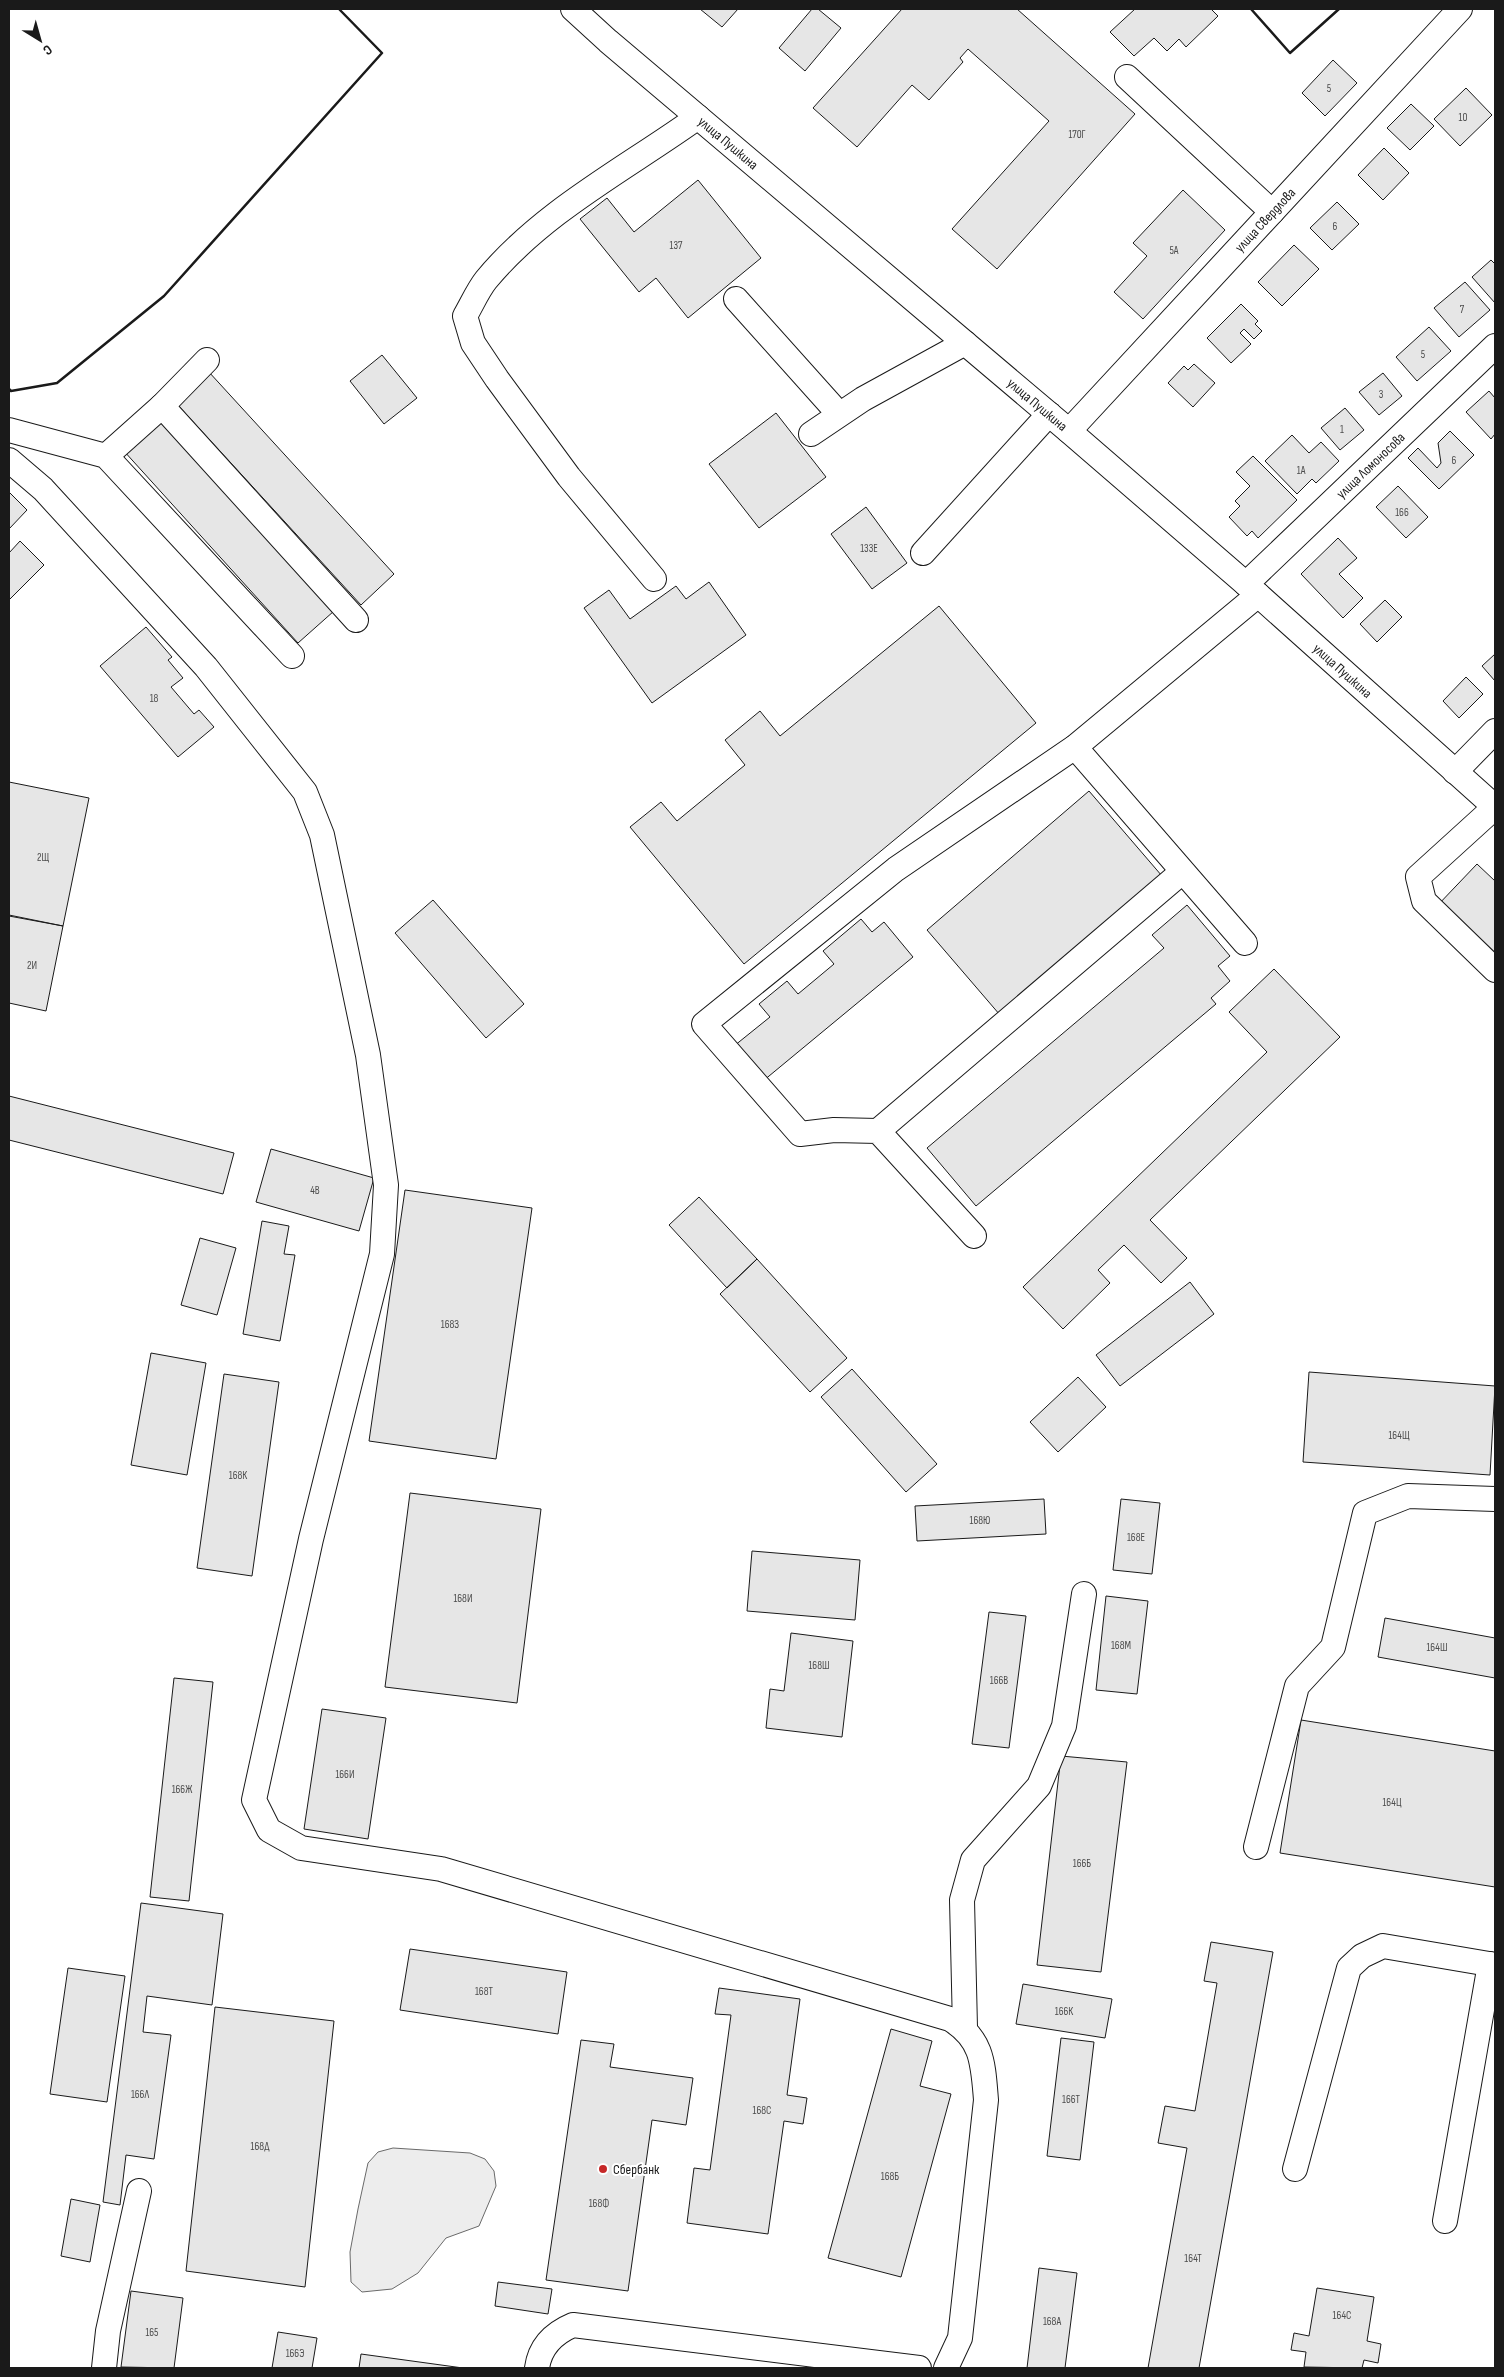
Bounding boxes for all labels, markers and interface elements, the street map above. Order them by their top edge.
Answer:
north arrow [15,15,65,65]
text: С [40,41,56,59]
house number: 5 [1327,82,1331,95]
house number: 10 [1459,111,1467,124]
street label: улица Пушкина [695,113,762,173]
house number: 170Г [1068,128,1086,141]
street label: улица Свердлова [1231,184,1299,255]
house number: 6 [1333,220,1338,233]
house number: 137 [670,239,683,252]
house number: 5А [1169,244,1179,257]
house number: 7 [1460,303,1465,316]
house number: 5 [1421,348,1425,361]
street label: улица Пушкина [1004,374,1071,435]
house number: 3 [1379,388,1384,401]
house number: 1 [1340,423,1344,436]
street label: улица Ломоносова [1333,428,1408,502]
house number: 6 [1452,454,1457,467]
house number: 1А [1297,464,1306,477]
house number: 166 [1395,506,1409,519]
house number: 133Е [860,542,878,555]
street label: улица Пушкина [1310,640,1376,701]
house number: 18 [150,692,159,705]
house number: 2Щ [37,851,49,864]
house number: 2И [27,959,37,972]
house number: 4В [310,1184,320,1197]
house number: 168З [441,1318,459,1331]
house number: 164Щ [1388,1429,1410,1442]
house number: 168К [229,1469,247,1482]
house number: 168Ю [970,1514,990,1527]
house number: 168Е [1127,1531,1145,1544]
house number: 168И [453,1592,473,1605]
house number: 168М [1111,1639,1131,1652]
house number: 164Ш [1427,1641,1447,1654]
house number: 168Ш [808,1659,830,1672]
house number: 166В [990,1674,1008,1687]
house number: 166И [335,1768,355,1781]
house number: 166Ж [172,1783,192,1796]
house number: 164Ц [1383,1796,1402,1809]
house number: 166Б [1073,1857,1091,1870]
house number: 168Т [475,1985,494,1998]
house number: 166К [1055,2005,1073,2018]
house number: 166Л [131,2088,149,2101]
house number: 166Т [1062,2093,1080,2106]
house number: 168С [753,2104,771,2117]
house number: 168Д [251,2140,270,2153]
place label: Сбербанк [613,2161,660,2178]
marker: Сбербанк [597,2163,609,2175]
house number: 168Б [881,2170,899,2183]
house number: 168Ф [589,2197,609,2210]
house number: 164Т [1184,2252,1202,2265]
house number: 164С [1333,2309,1351,2322]
house number: 168А [1043,2315,1061,2328]
house number: 165 [145,2326,159,2339]
house number: 166Э [286,2347,304,2360]

